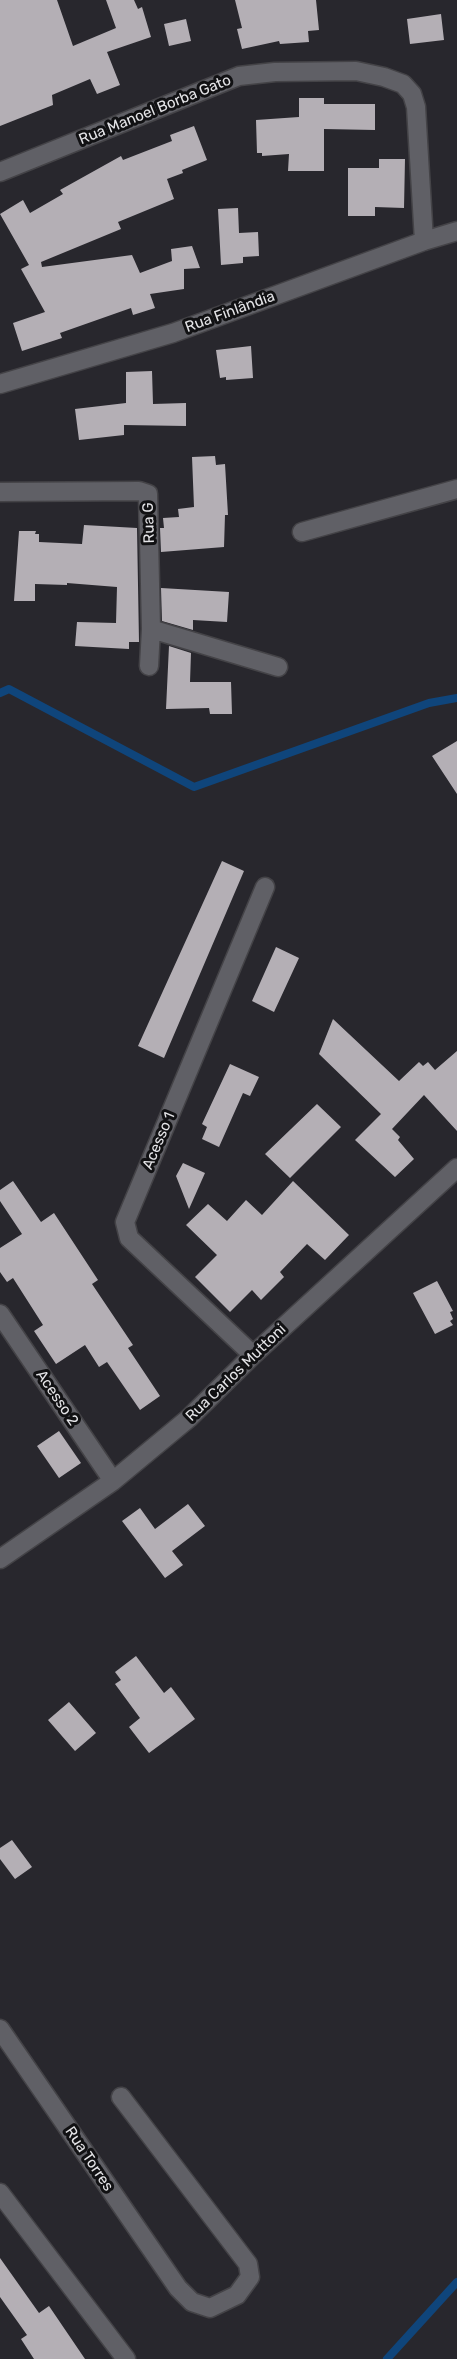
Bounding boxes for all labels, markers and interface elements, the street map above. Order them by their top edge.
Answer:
street label: Rua Manoel Borba Gato [76,71,234,149]
street label: Rua Finlândia [183,287,277,337]
street label: Rua G [139,502,159,544]
street label: Acesso 1 [139,1110,179,1172]
street label: Rua Carlos Muttoni [182,1321,290,1425]
street label: Acesso 2 [32,1367,82,1429]
street label: Rua Torres [61,2123,117,2195]

